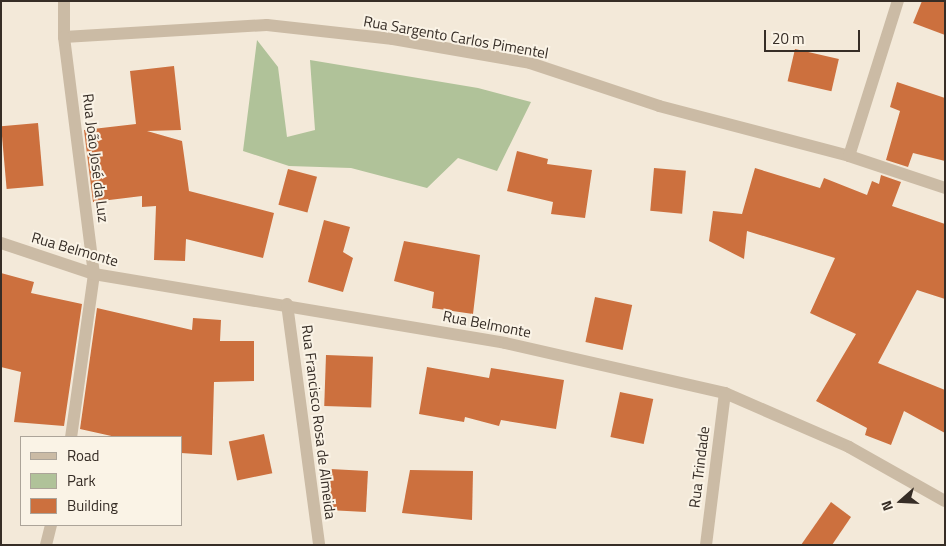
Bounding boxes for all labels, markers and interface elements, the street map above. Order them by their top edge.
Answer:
street label: Rua Sargento Carlos Pimentel [362,12,550,62]
scale bar [766,20,862,52]
text: 20 m [772,27,805,50]
street label: Rua João José da Luz [79,93,113,223]
street label: Rua Belmonte [29,228,121,270]
street label: Rua Belmonte [441,307,533,341]
street label: Rua Francisco Rosa de Almeida [298,324,340,520]
street label: Rua Trindade [685,425,713,509]
legend [20,436,182,526]
text: Road [67,444,99,467]
text: Park [67,469,96,492]
north arrow [876,476,926,526]
text: Building [67,494,118,517]
text: N [875,498,898,514]

